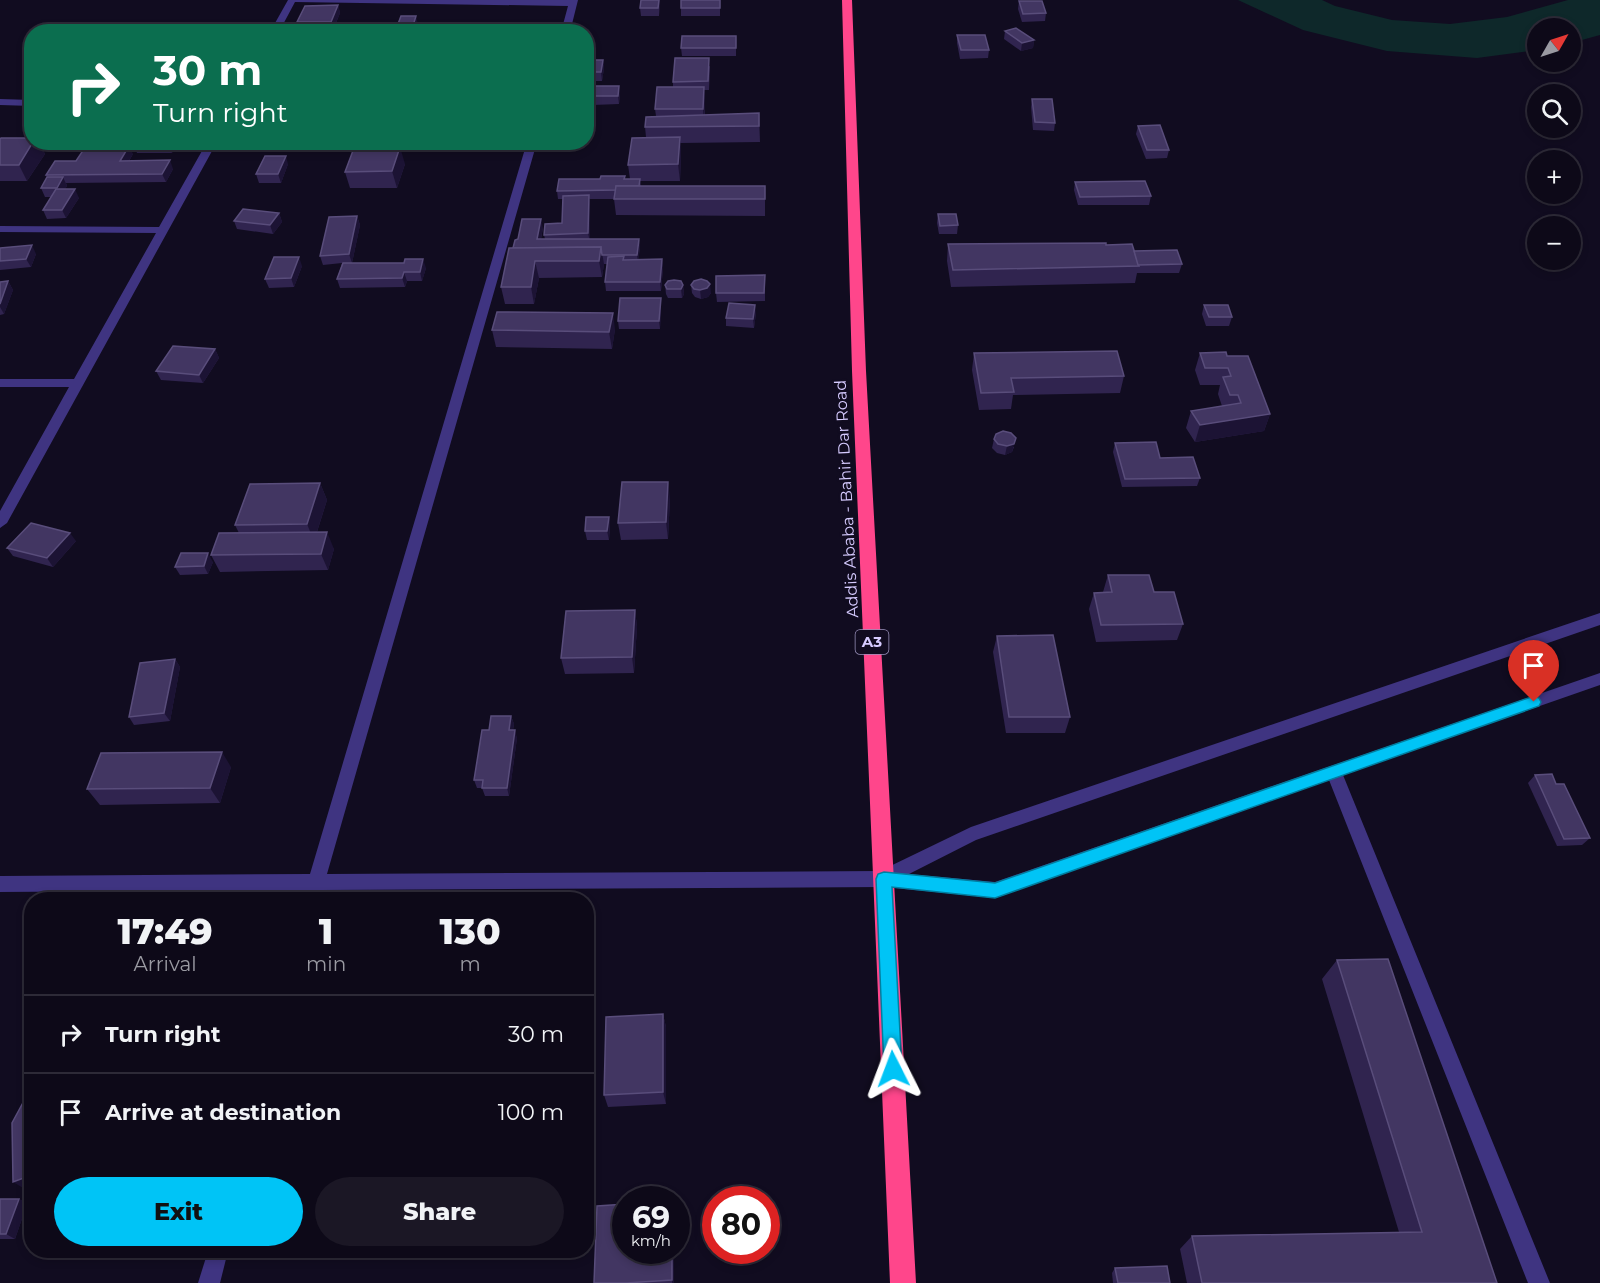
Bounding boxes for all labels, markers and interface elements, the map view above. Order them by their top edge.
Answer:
north arrow [1527,18,1581,72]
map controls [1527,18,1581,270]
text: 30 m [153,44,262,96]
icon: right [54,48,132,126]
button: search [1527,84,1581,138]
text: Turn right [153,96,288,129]
button: + [1527,150,1581,204]
button: − [1527,216,1581,270]
street label: Addis Ababa - Bahir Dar Road [831,380,862,618]
road number: A3 [856,630,888,654]
pin [1508,640,1559,702]
icon: arrive [1517,649,1550,682]
text: 17:49 [117,909,213,953]
text: 1 [319,909,333,953]
text: 130 [440,909,501,953]
text: Arrival [134,952,197,976]
text: min [306,952,346,976]
text: m [459,952,481,976]
icon: right [54,1018,87,1051]
text: Turn right [105,1021,220,1048]
text: 30 m [508,1021,564,1048]
position arrow [861,1037,925,1101]
icon: arrive [54,1096,87,1129]
text: Arrive at destination [105,1099,341,1126]
text: 100 m [498,1099,564,1126]
button: Exit [54,1177,303,1246]
button: Share [315,1177,564,1246]
speed limit sign: 80 [702,1186,780,1264]
text: 69 [632,1199,670,1236]
text: km/h [631,1231,671,1250]

